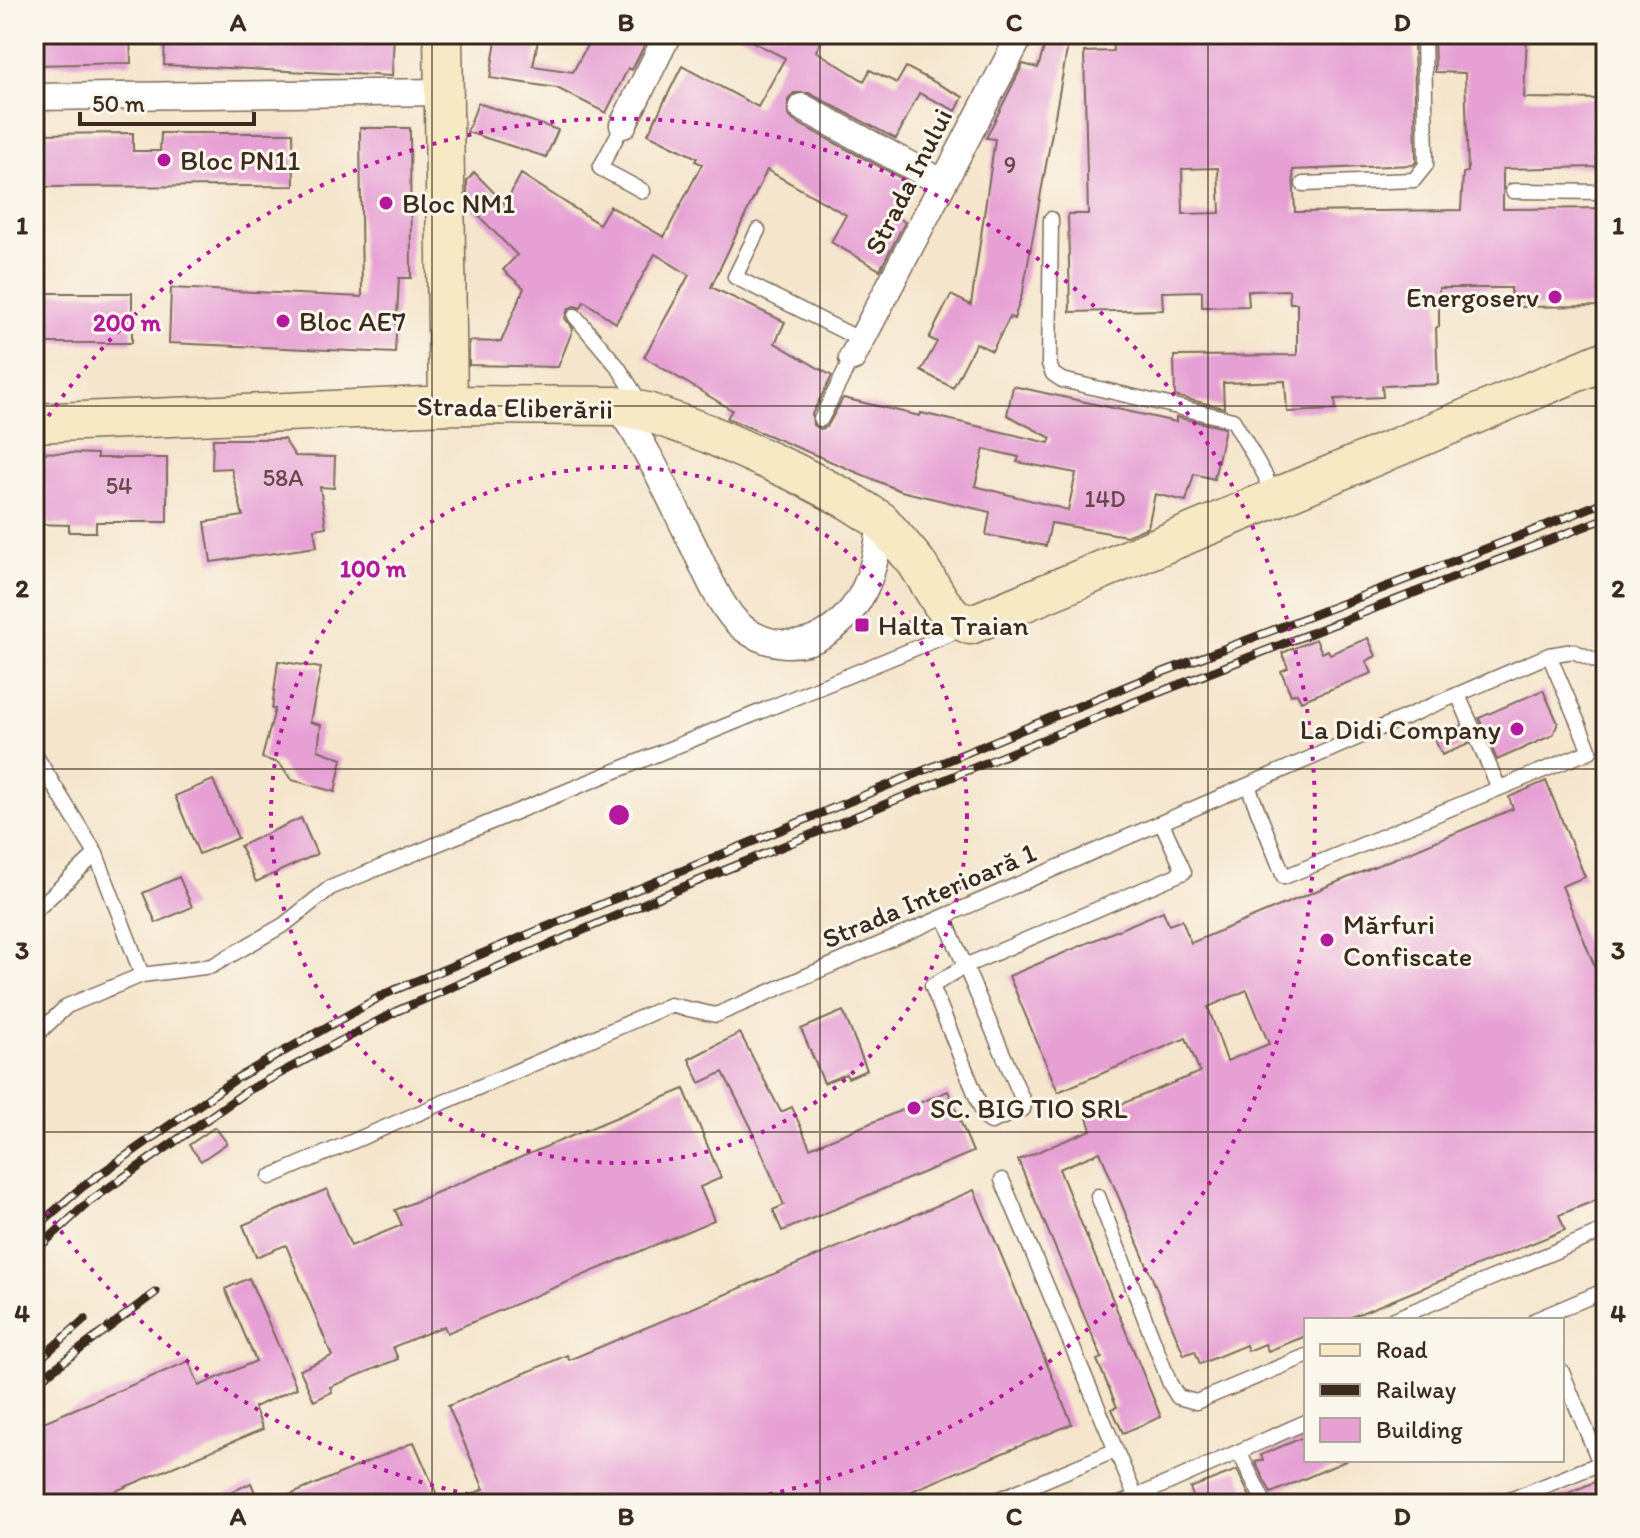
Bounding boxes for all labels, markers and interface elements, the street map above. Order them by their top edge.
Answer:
text: A [229,6,247,38]
text: B [618,6,635,38]
text: C [1006,6,1023,38]
text: D [1393,6,1411,38]
scale bar [80,76,254,126]
text: 50 m [92,89,145,118]
street label: Strada Inului [857,102,959,260]
place label: Bloc PN11 [180,143,300,177]
house number: 9 [1004,150,1016,179]
marker: Bloc PN11 [155,151,173,169]
place label: Bloc NM1 [402,186,515,220]
marker: Bloc NM1 [377,194,395,212]
text: 1 [16,209,28,241]
text: 1 [1612,209,1624,241]
place label: Energoserv [1406,280,1539,314]
marker: Energoserv [1546,288,1564,306]
place label: Bloc AE7 [299,304,406,338]
text: 200 m [93,308,162,337]
marker: Bloc AE7 [274,312,292,330]
street label: Strada Eliberării [417,388,613,426]
house number: 58A [262,463,304,492]
house number: 54 [105,471,133,500]
house number: 14D [1084,484,1126,513]
text: 100 m [340,554,407,583]
text: 2 [15,572,29,604]
text: 2 [1611,572,1625,604]
place label: Halta Traian [878,608,1029,642]
marker: Halta Traian [853,616,871,634]
place label: La Didi Company [1300,712,1501,746]
marker: La Didi Company [1508,720,1526,738]
centre of rings [605,801,633,829]
street label: Strada Interioară 1 [817,835,1041,955]
place label: Mărfuri Confiscate [1343,907,1472,973]
marker: Mărfuri Confiscate [1318,931,1336,949]
text: 3 [15,934,29,966]
text: 3 [1611,934,1625,966]
place label: SC. BIG TIO SRL [930,1091,1128,1125]
marker: SC. BIG TIO SRL [905,1099,923,1117]
text: 4 [14,1297,30,1329]
text: 4 [1610,1297,1626,1329]
legend [1304,1318,1564,1462]
text: Road [1376,1335,1428,1364]
text: Railway [1376,1375,1457,1404]
text: Building [1376,1415,1463,1444]
text: A [229,1500,247,1532]
text: B [618,1500,635,1532]
text: C [1006,1500,1023,1532]
text: D [1393,1500,1411,1532]

